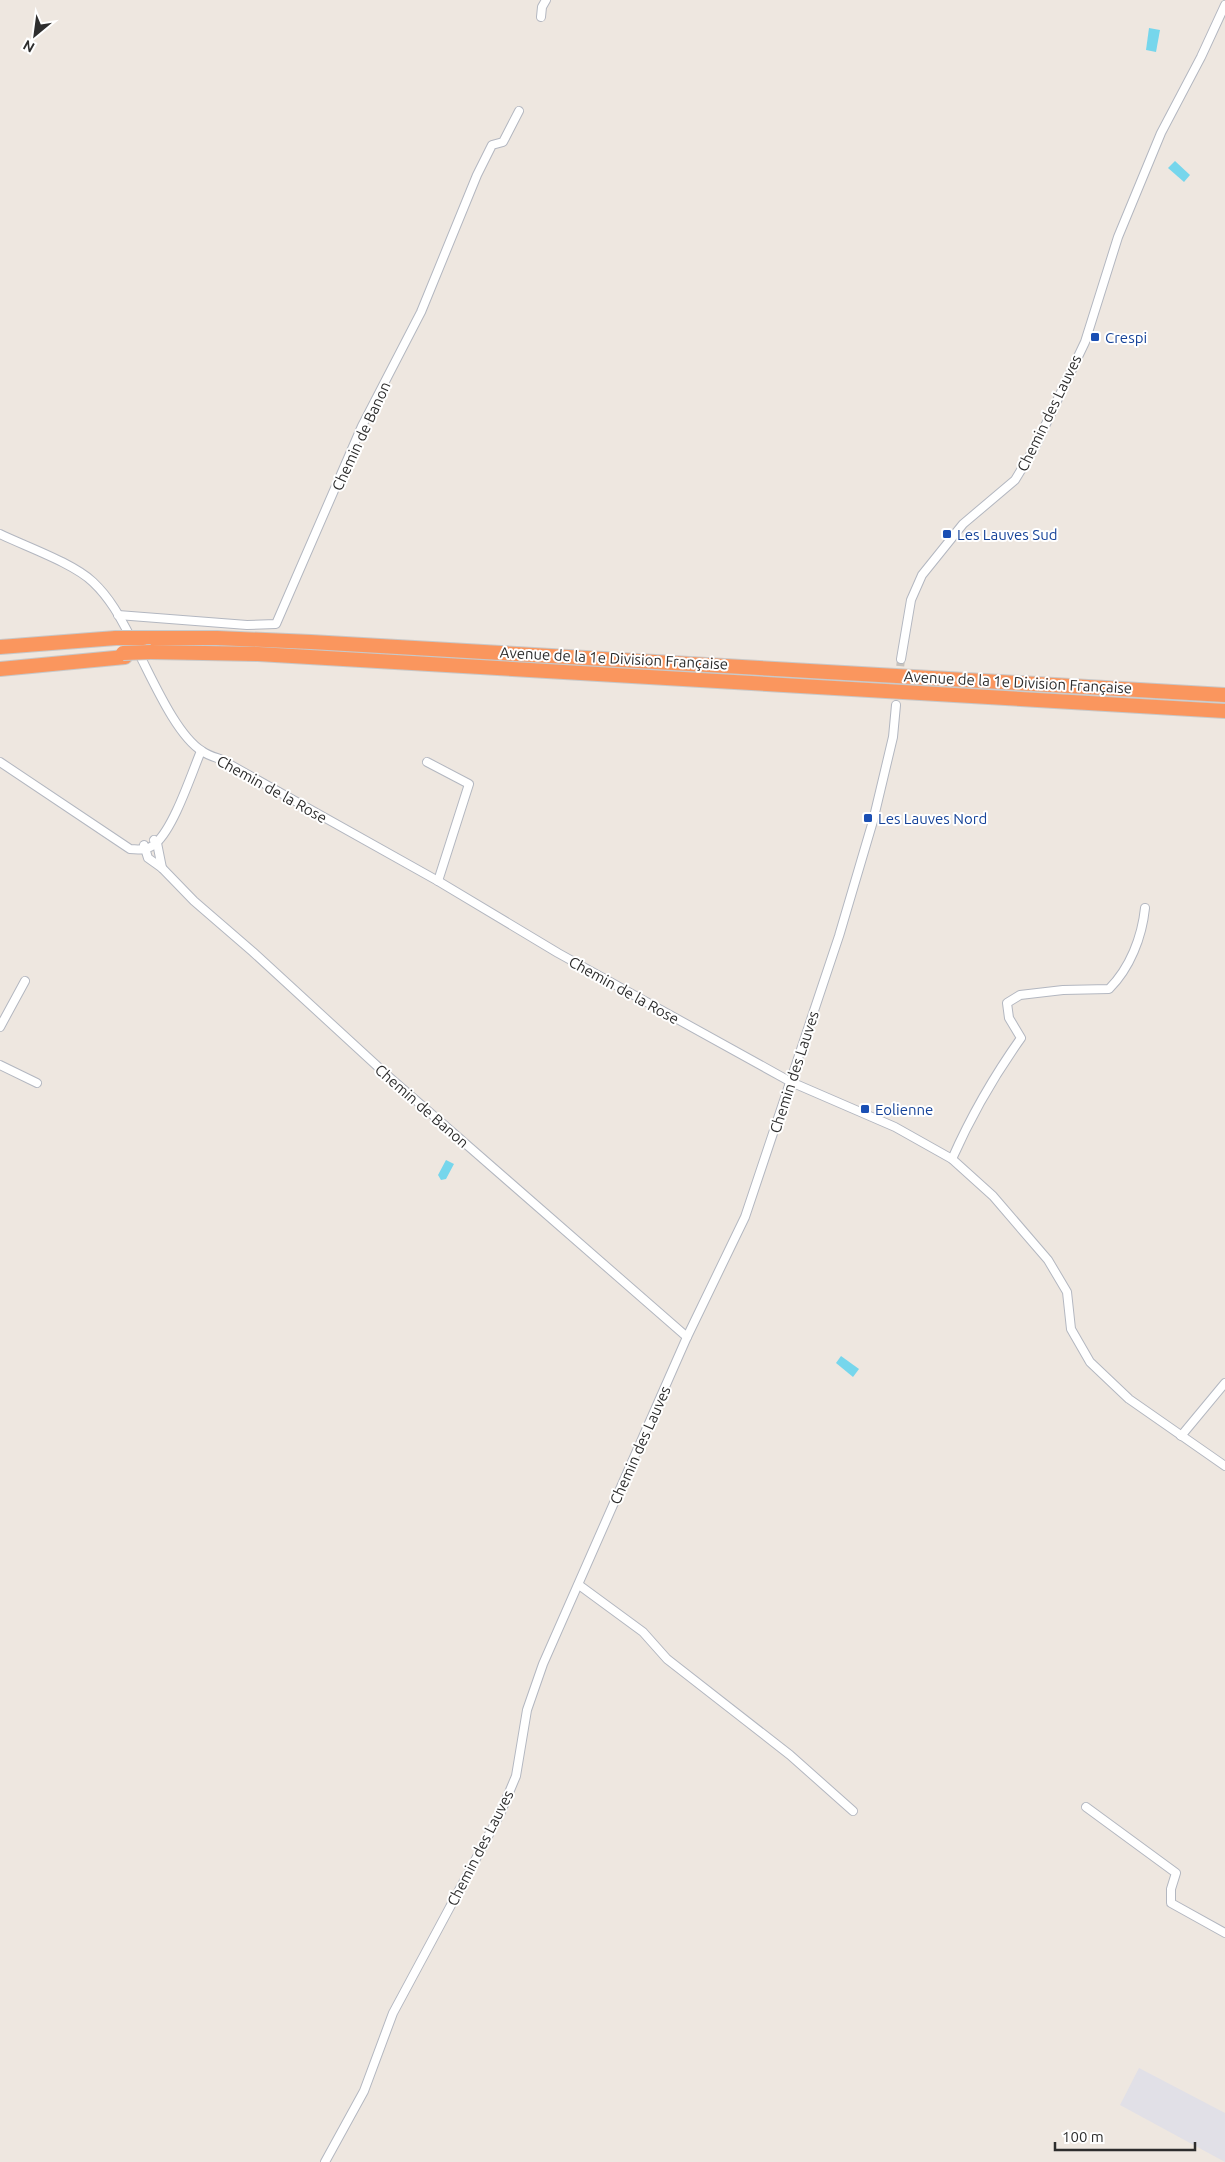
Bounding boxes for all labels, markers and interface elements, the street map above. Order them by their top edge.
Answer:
north arrow [10,10,60,60]
text: N [20,37,37,56]
place label: Crespi [1105,329,1147,346]
marker: Crespi [1089,331,1101,343]
street label: Chemin des Lauves [1013,352,1085,474]
street label: Chemin de Banon [328,379,394,493]
place label: Les Lauves Sud [957,526,1057,543]
marker: Les Lauves Sud [941,528,953,540]
street label: Avenue de la 1e Division Française [499,644,729,672]
street label: Avenue de la 1e Division Française [903,668,1133,696]
street label: Chemin de la Rose [214,752,330,826]
place label: Les Lauves Nord [878,810,987,827]
marker: Les Lauves Nord [862,812,874,824]
street label: Chemin de la Rose [566,953,682,1027]
street label: Chemin des Lauves [766,1009,822,1135]
street label: Chemin de Banon [372,1061,472,1151]
place label: Eolienne [875,1101,933,1118]
marker: Eolienne [859,1103,871,1115]
street label: Chemin des Lauves [606,1383,674,1507]
street label: Chemin des Lauves [443,1787,517,1909]
scale bar [1055,2120,1195,2152]
text: 100 m [1062,2128,1104,2145]

